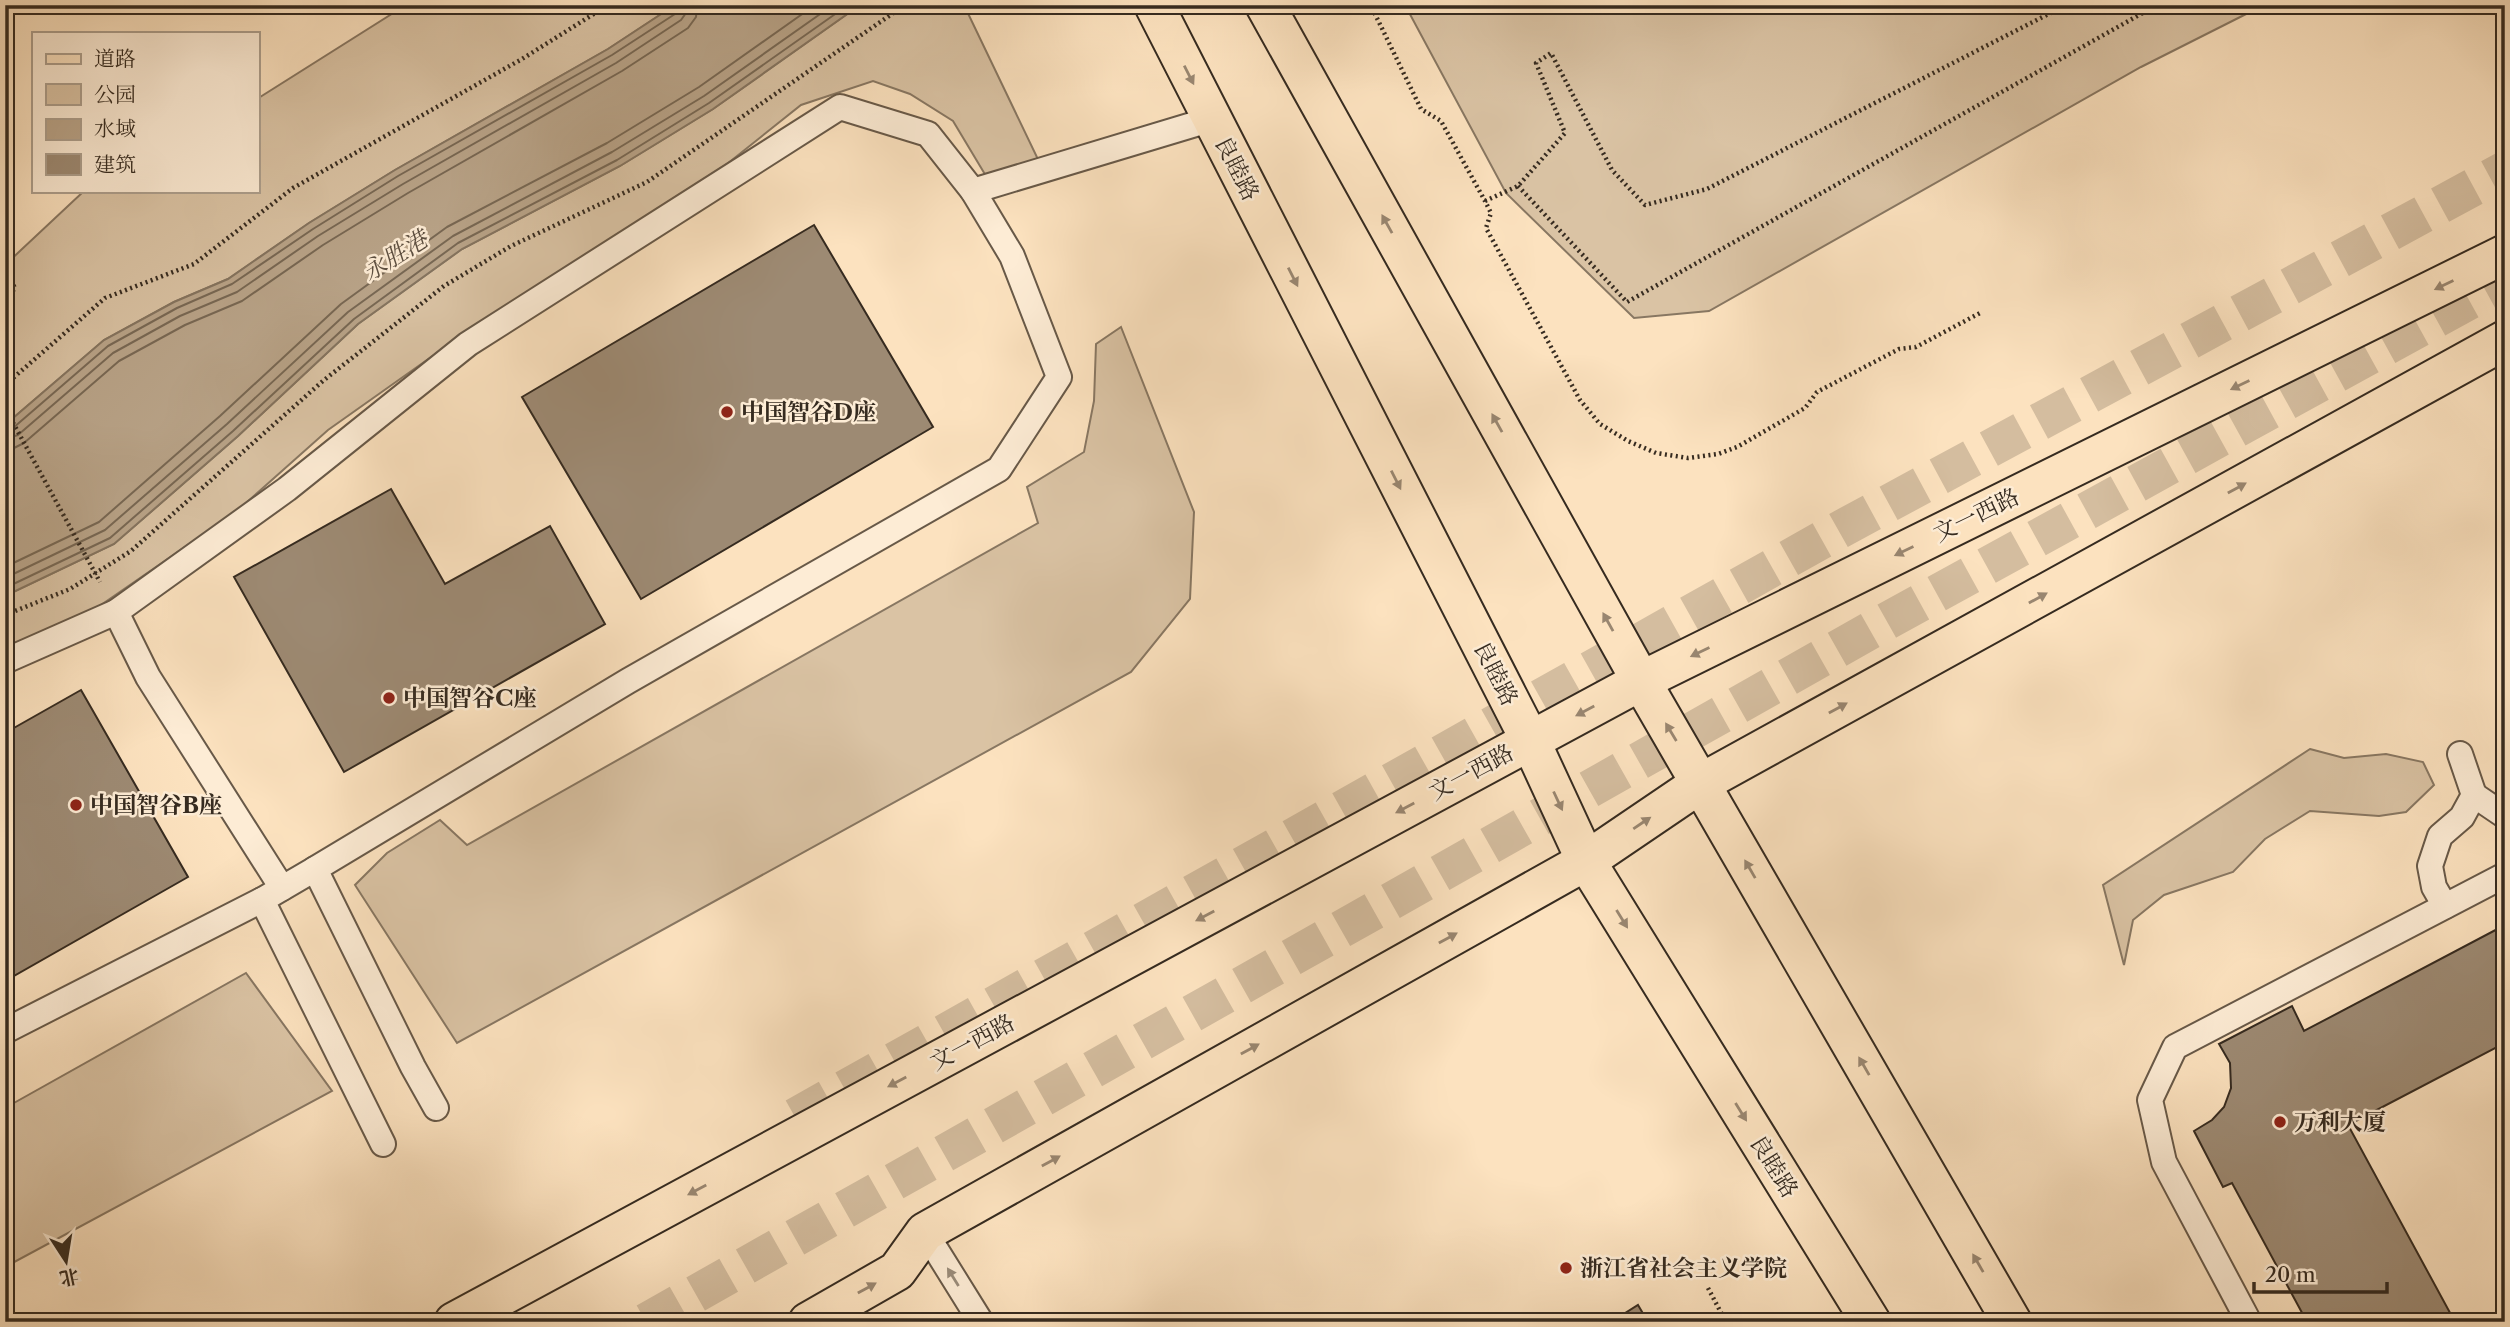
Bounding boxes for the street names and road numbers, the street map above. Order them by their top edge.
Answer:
street label: 良睦路 [1209,131,1265,205]
street label: 文一西路 [1929,482,2023,548]
street label: 良睦路 [1468,636,1524,710]
street label: 文一西路 [1424,738,1518,806]
street label: 文一西路 [925,1008,1019,1076]
street label: 良睦路 [1744,1129,1804,1203]

